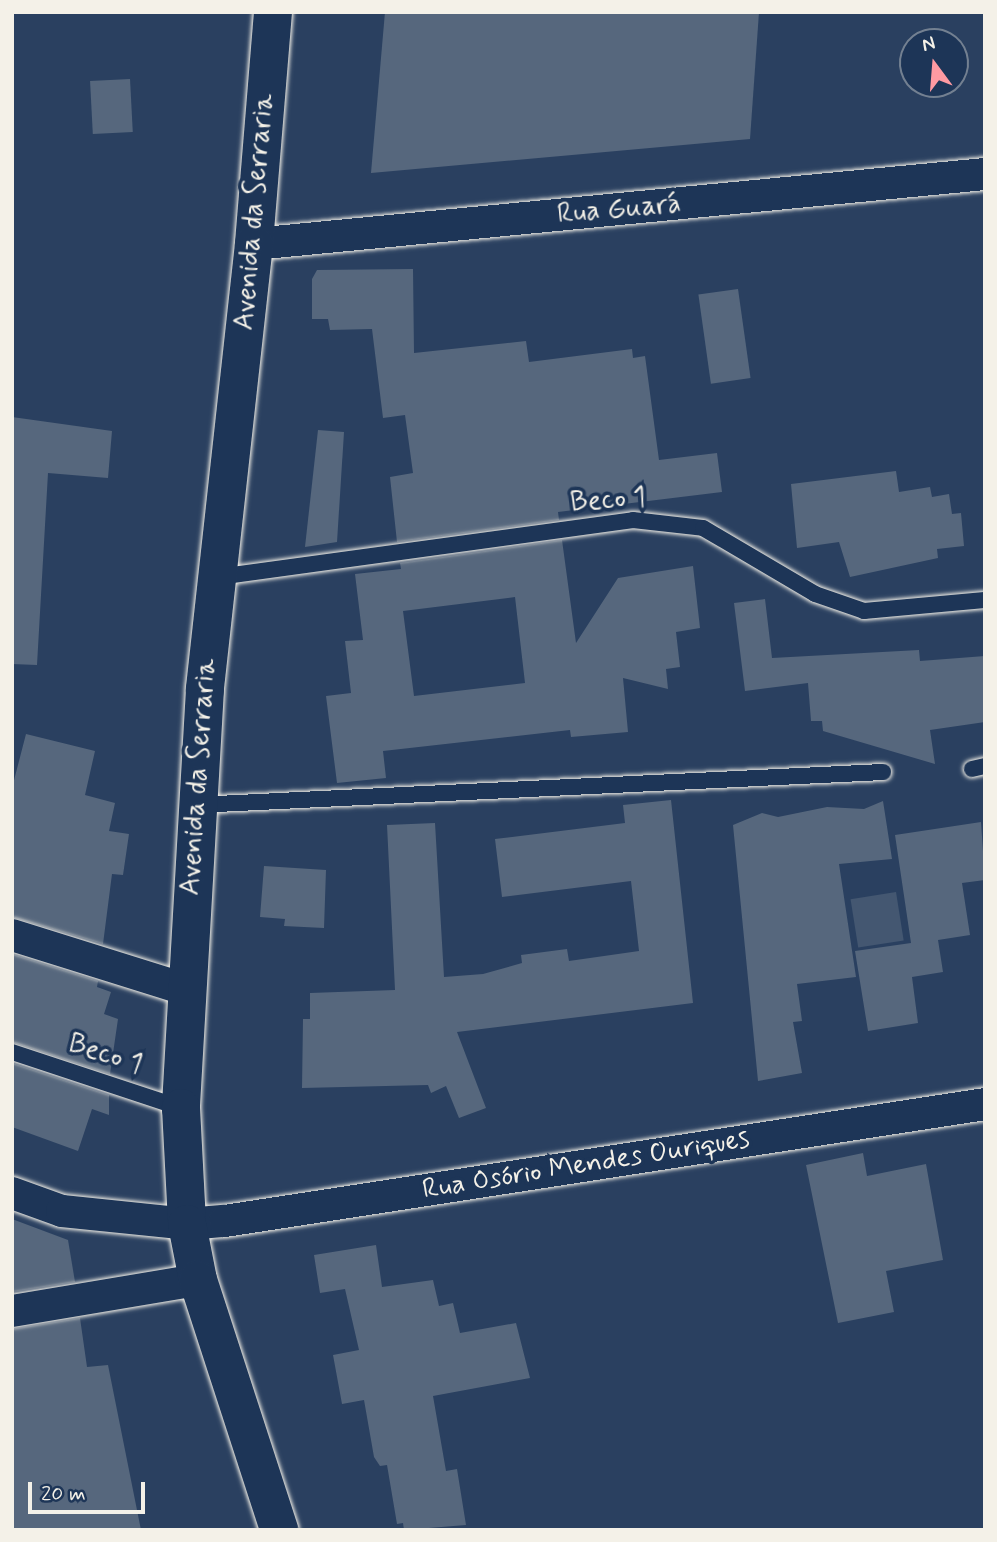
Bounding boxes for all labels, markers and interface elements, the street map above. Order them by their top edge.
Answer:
north arrow [899,28,969,98]
text: N [919,30,938,58]
street label: Avenida da Serraria [228,93,282,331]
street label: Rua Guará [558,188,680,232]
street label: Beco 1 [569,482,647,520]
street label: Avenida da Serraria [174,659,224,895]
street label: Beco 1 [64,1027,146,1083]
street label: Rua Osório Mendes Ouriques [421,1123,751,1207]
scale bar [32,1468,149,1512]
text: 20 m [41,1480,86,1508]

